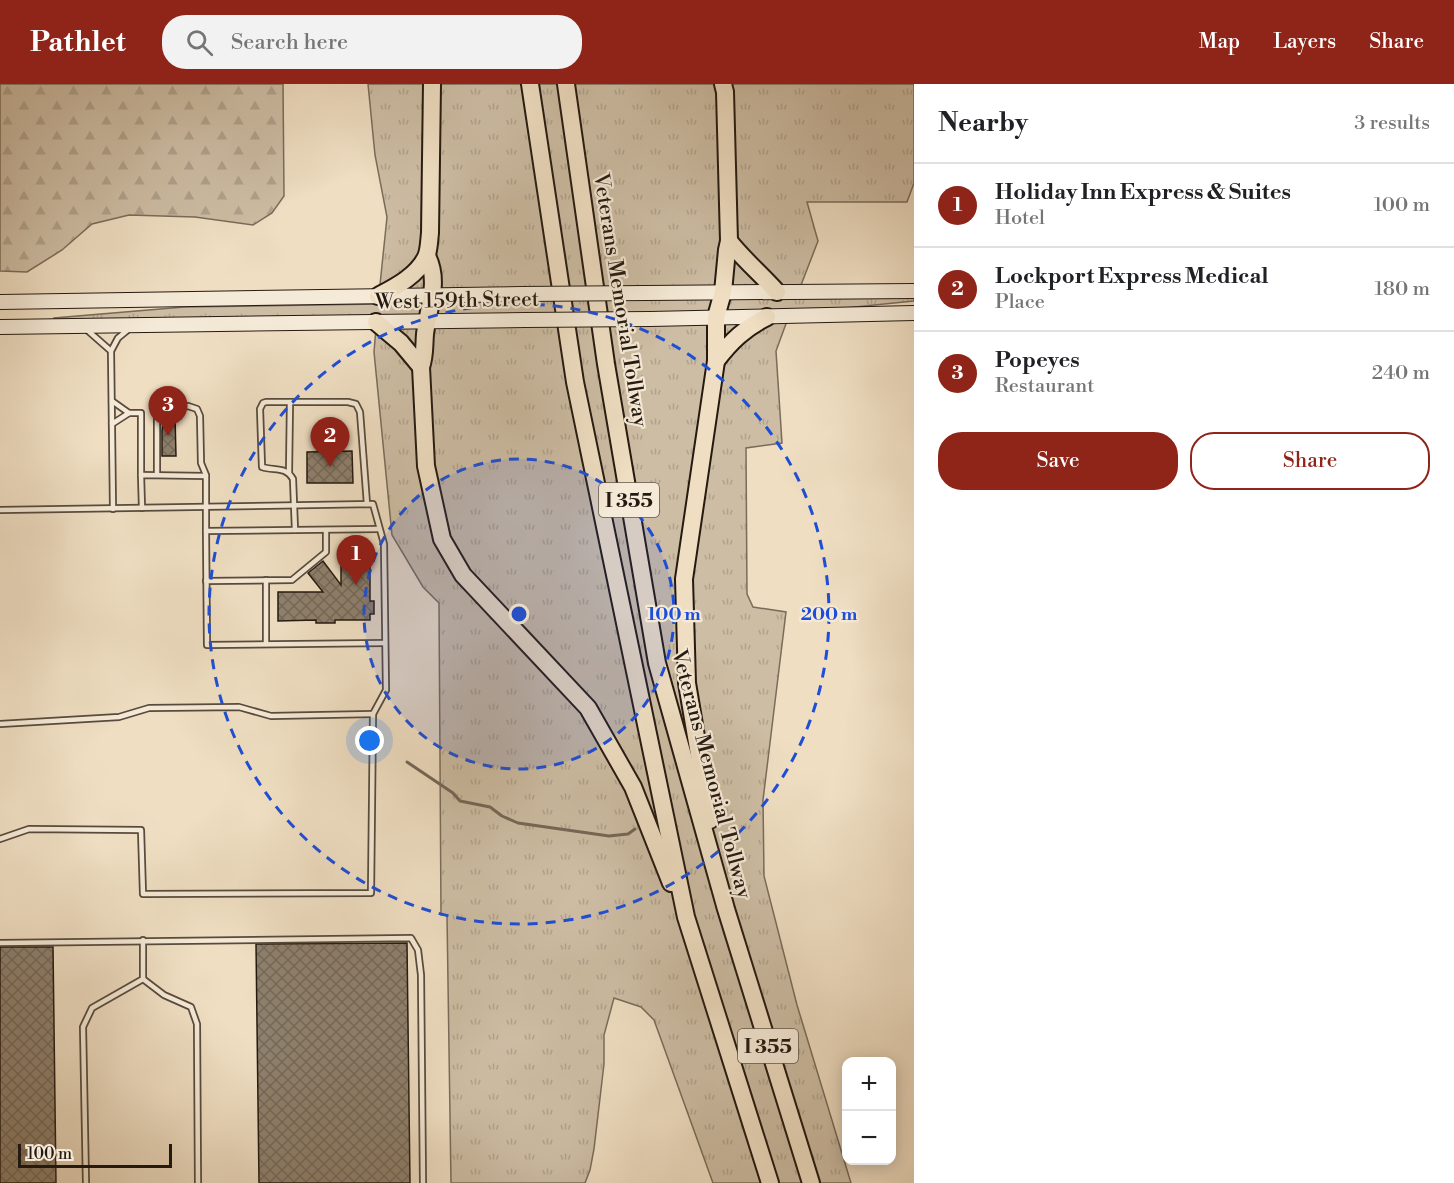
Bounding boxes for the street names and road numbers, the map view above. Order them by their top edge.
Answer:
street label: Veterans Memorial Tollway [587,170,653,430]
street label: West 159th Street [374,287,540,315]
road number: I 355 [599,483,659,517]
street label: Veterans Memorial Tollway [665,646,757,902]
road number: I 355 [738,1029,798,1063]

